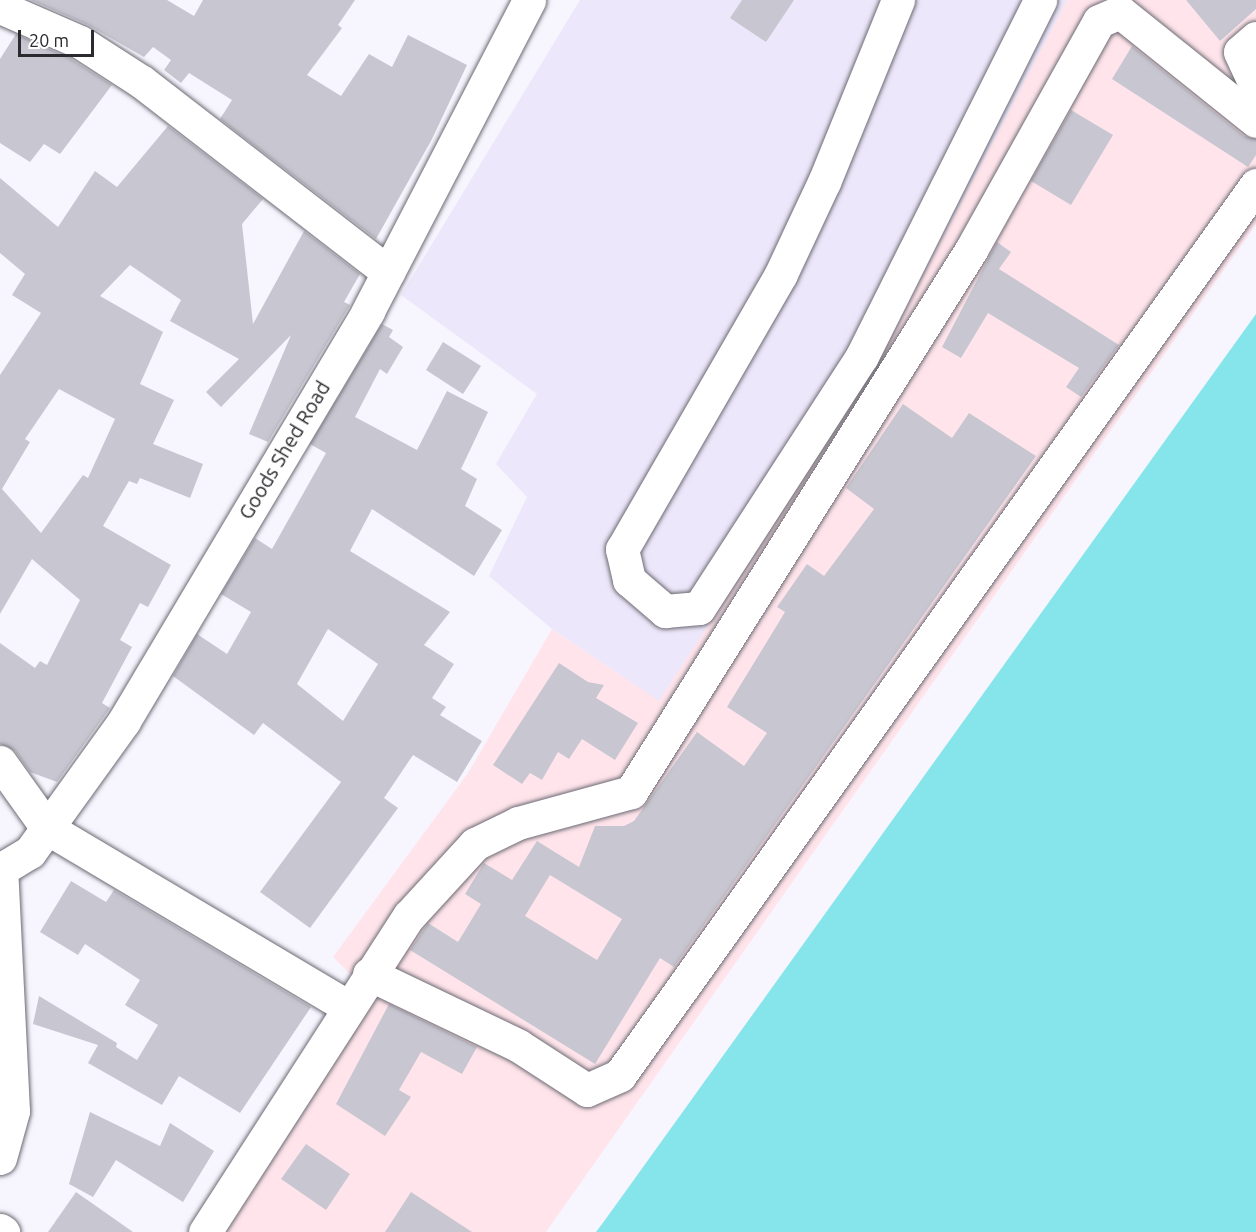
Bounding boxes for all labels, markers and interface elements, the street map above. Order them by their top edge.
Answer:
scale bar [21,18,98,56]
text: 20 m [29,30,69,50]
street label: Goods Shed Road [233,377,335,523]

